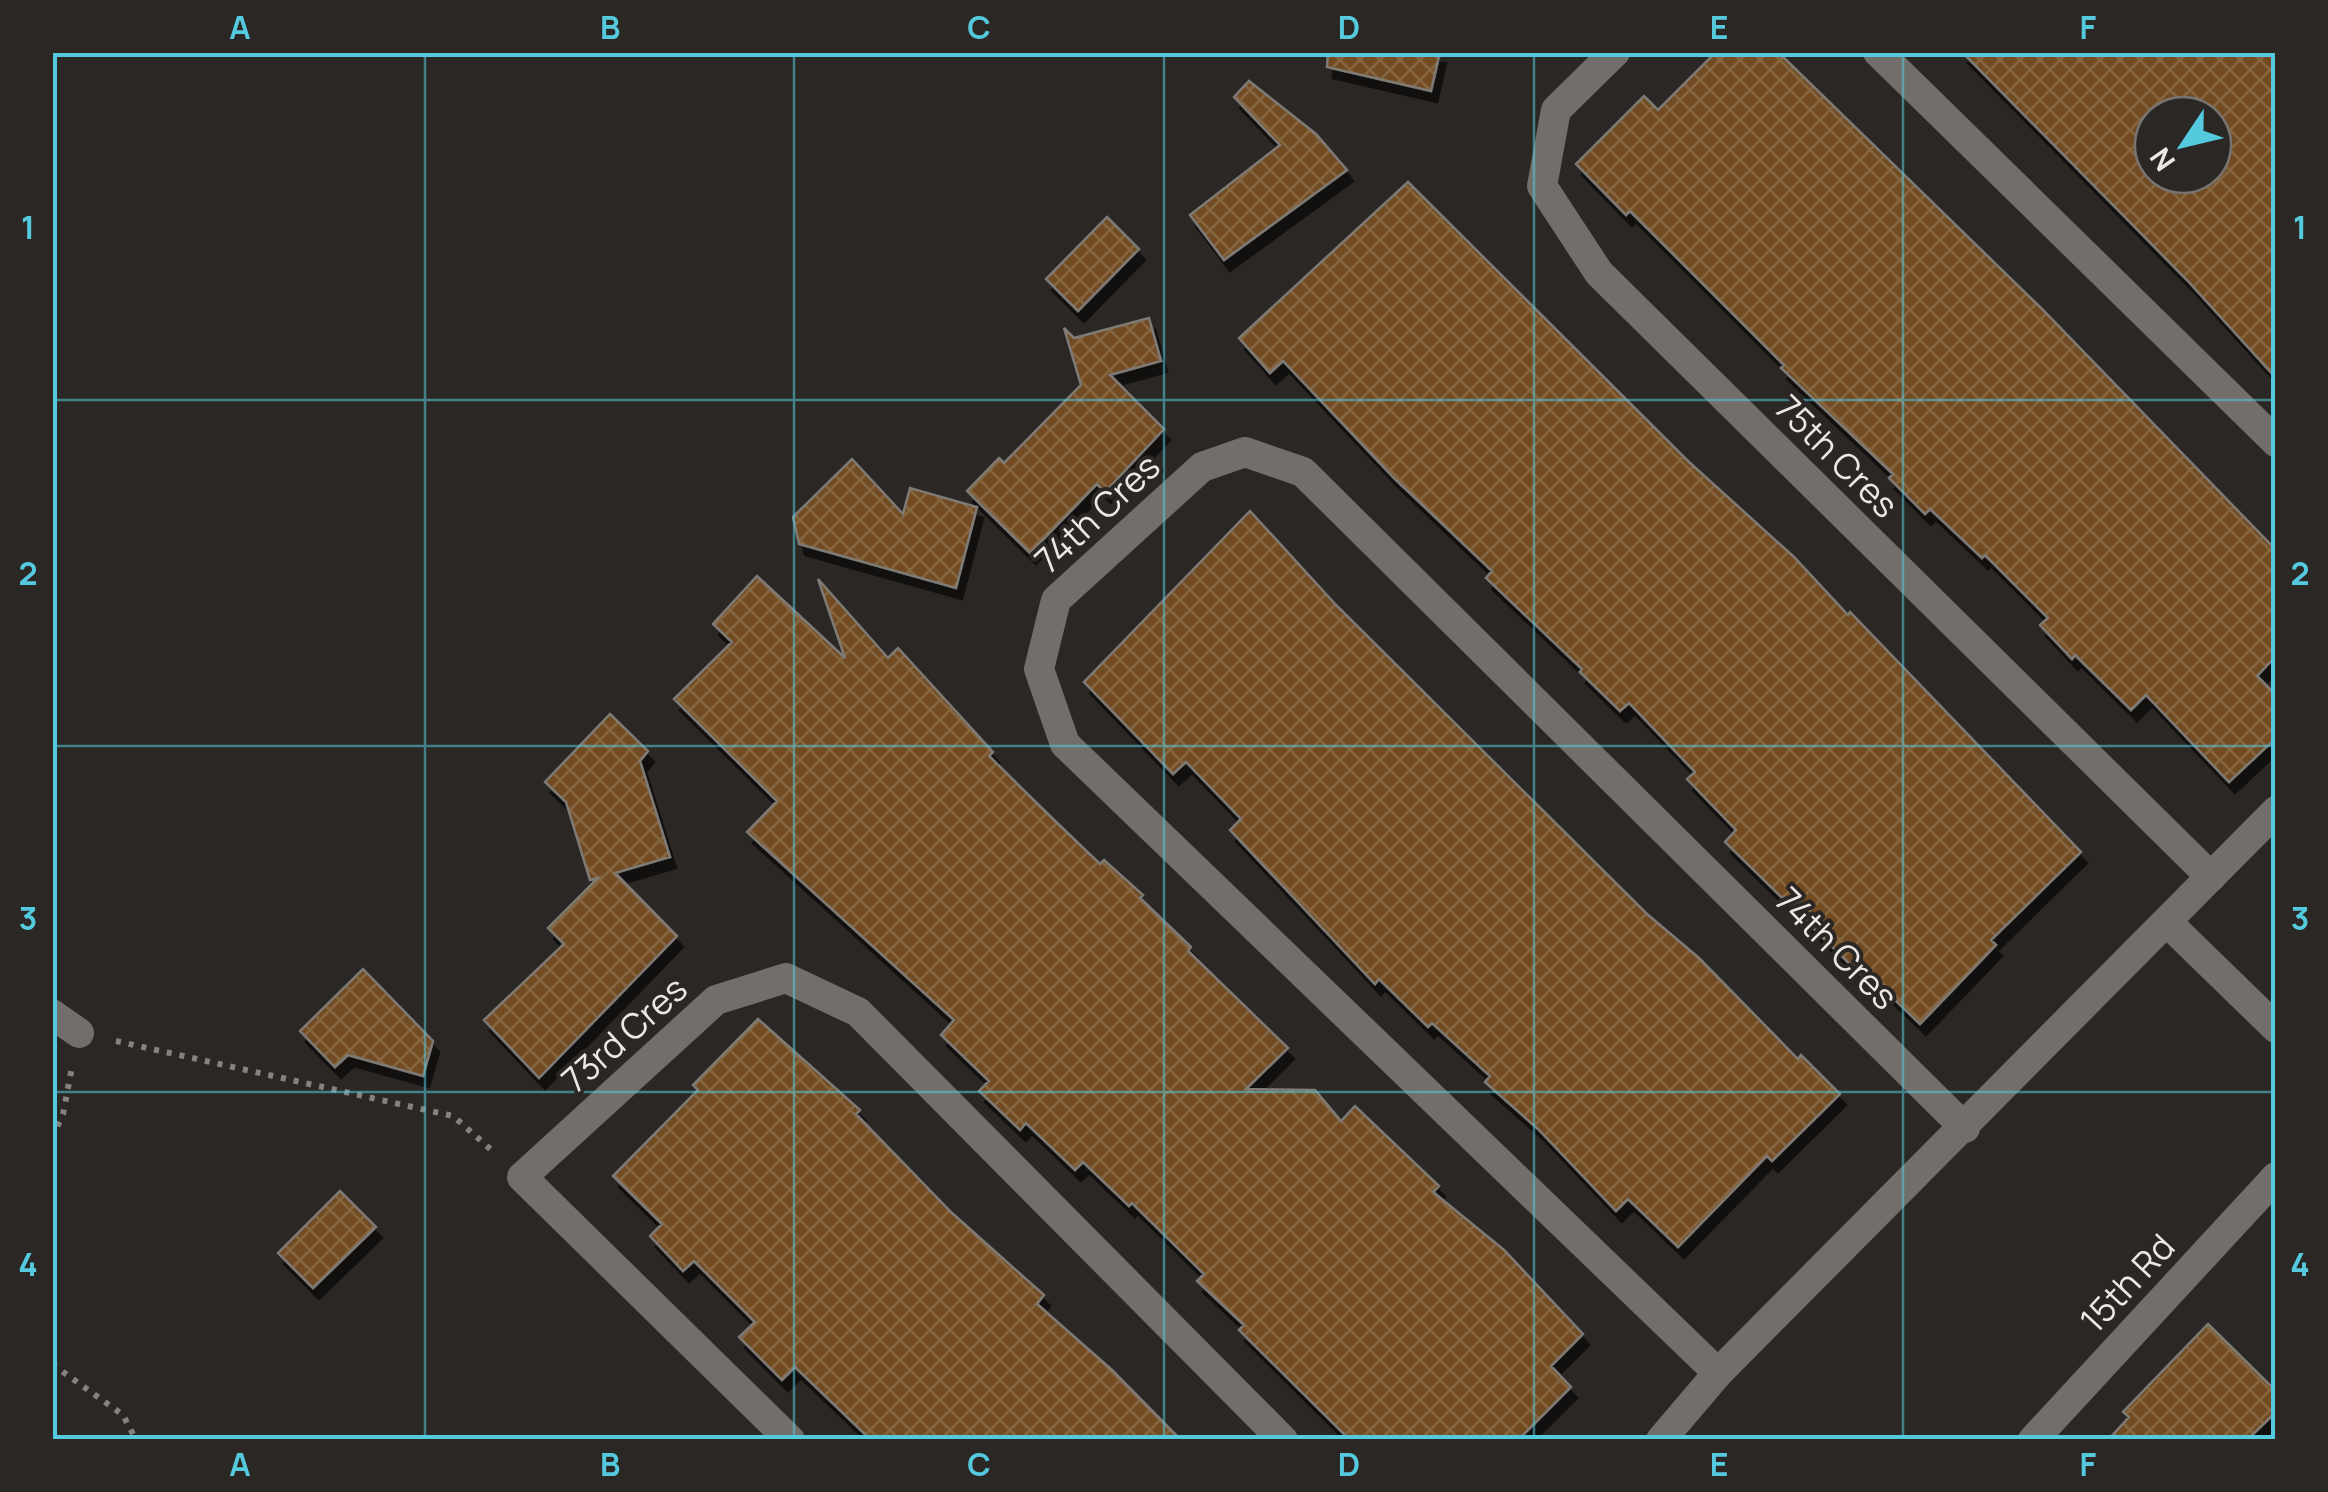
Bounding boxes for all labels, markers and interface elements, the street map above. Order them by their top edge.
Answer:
text: A [229,5,251,49]
text: B [600,5,620,49]
text: C [967,5,991,49]
text: D [1338,5,1360,49]
text: E [1710,5,1728,49]
text: F [2080,5,2097,49]
north arrow [2133,95,2233,195]
text: N [2140,141,2183,179]
text: 1 [21,205,35,249]
text: 1 [2293,205,2307,249]
street label: 75th Cres [1765,384,1909,528]
street label: 74th Cres [1024,443,1170,583]
text: 2 [18,551,38,595]
text: 2 [2290,551,2310,595]
street label: 74th Cres [1765,876,1909,1020]
text: 3 [19,896,37,940]
text: 3 [2291,896,2309,940]
street label: 73rd Cres [551,965,697,1103]
street label: 15th Rd [2069,1223,2185,1343]
text: 4 [18,1242,38,1286]
text: 4 [2290,1242,2310,1286]
text: A [229,1442,251,1486]
text: B [600,1442,620,1486]
text: C [967,1442,991,1486]
text: D [1338,1442,1360,1486]
text: E [1710,1442,1728,1486]
text: F [2080,1442,2097,1486]

